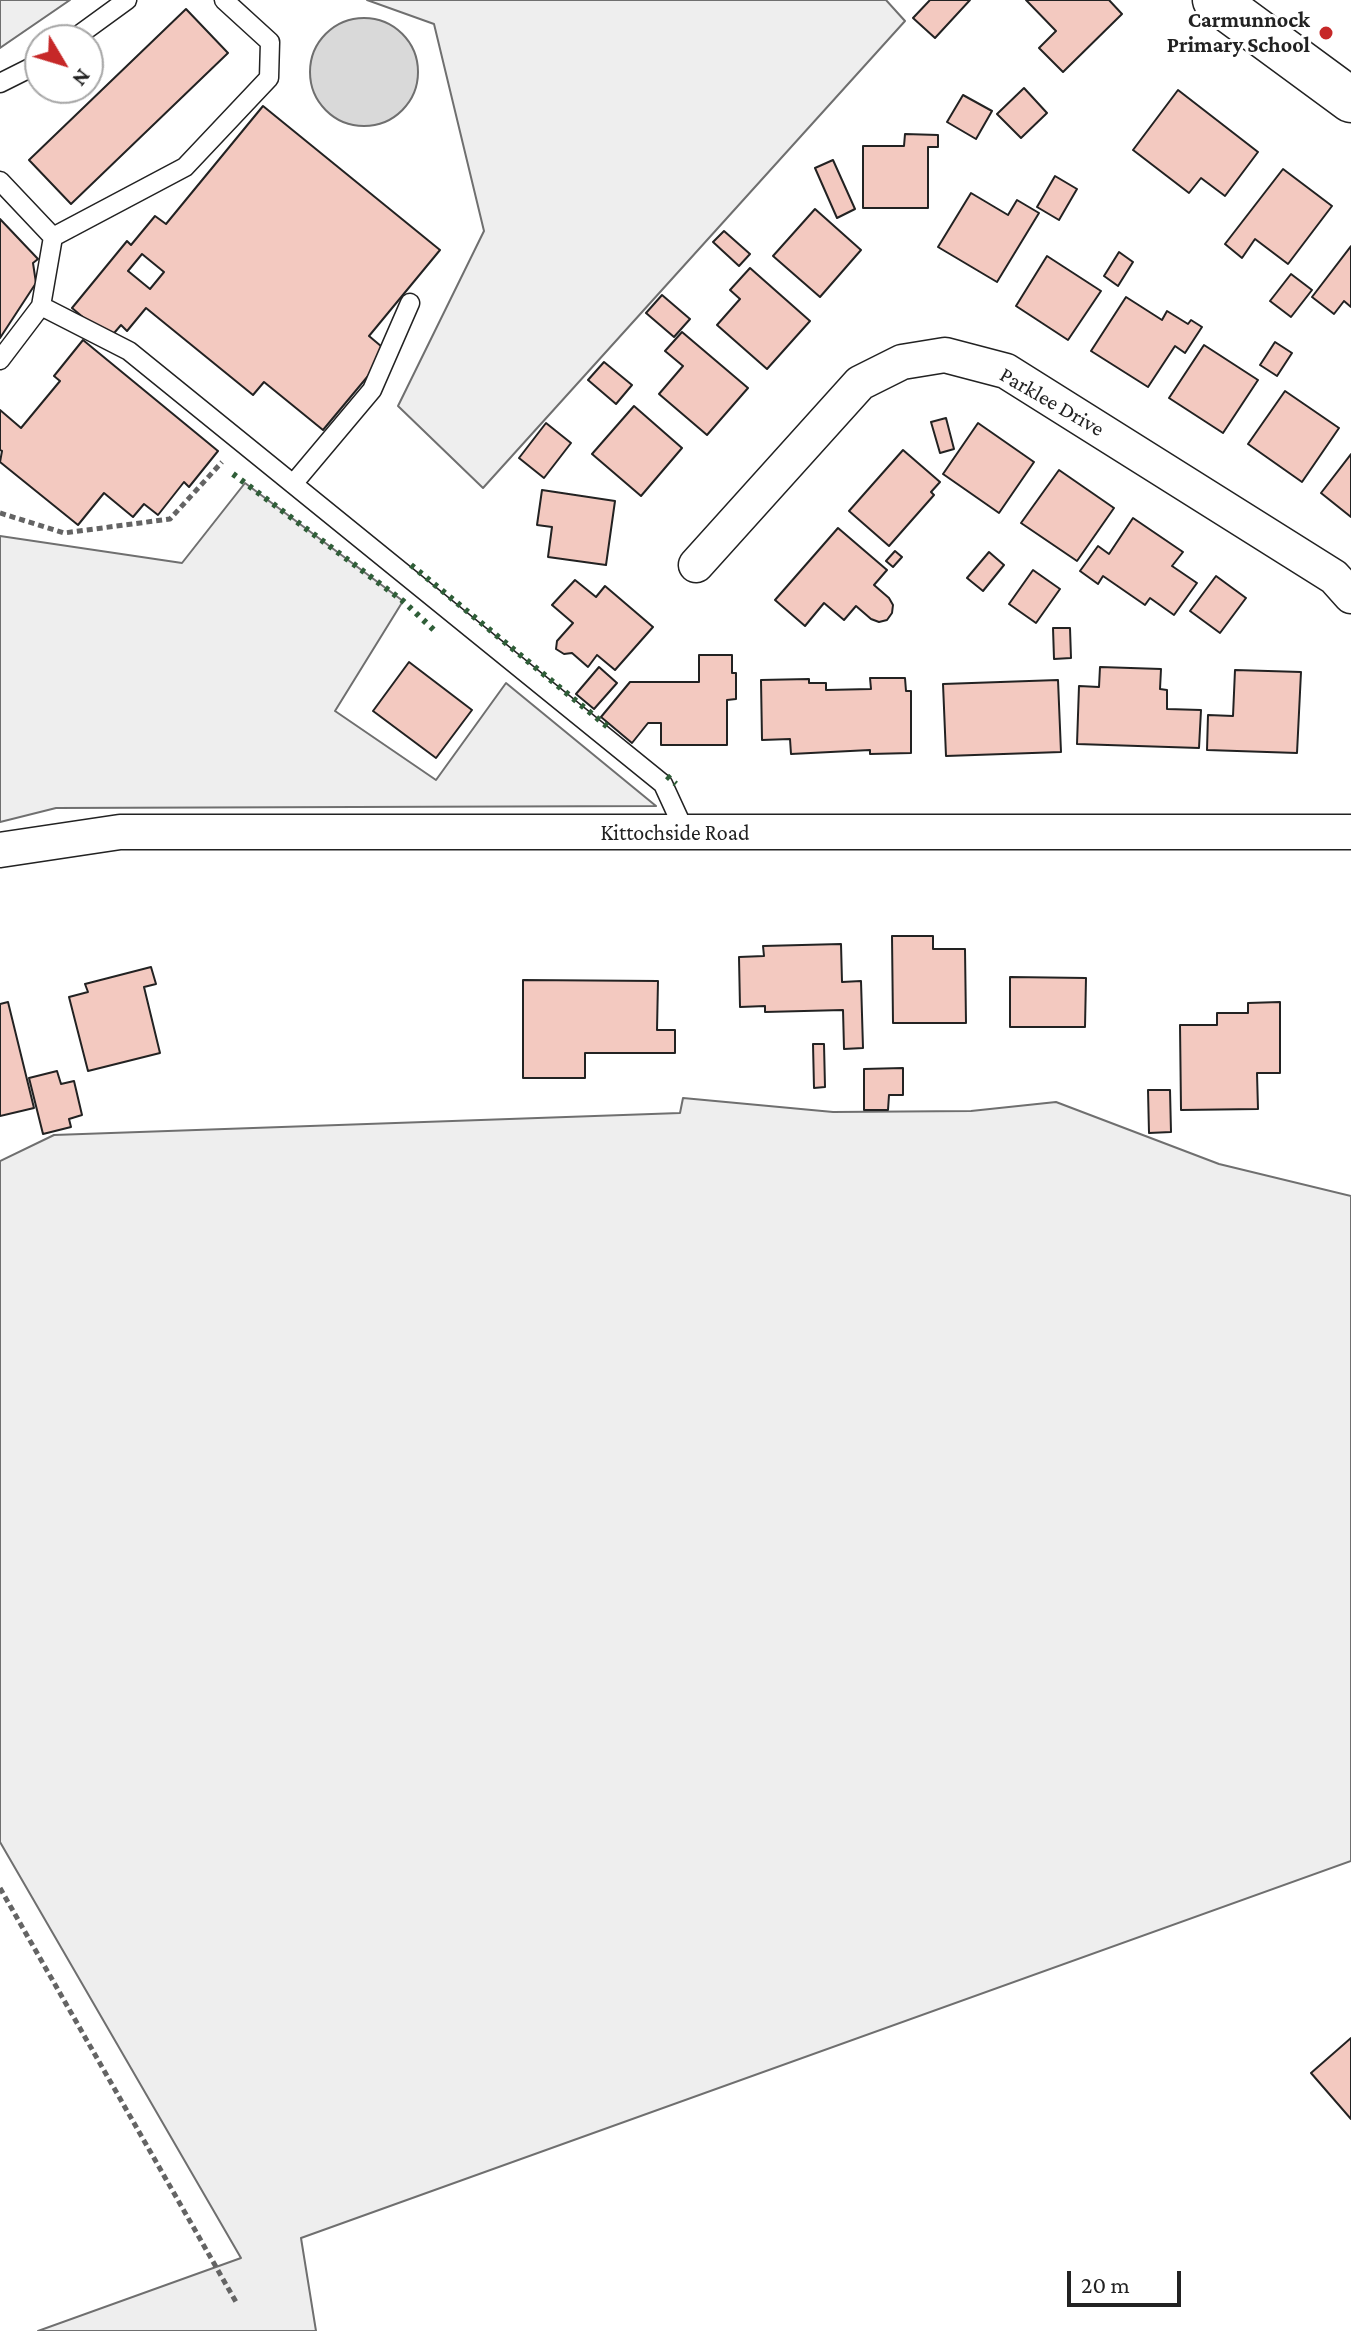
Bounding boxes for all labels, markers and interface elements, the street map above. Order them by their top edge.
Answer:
place label: Carmunnock Primary School [1167,7,1310,58]
north arrow [24,24,104,104]
marker: Carmunnock Primary School [1317,24,1335,42]
text: N [67,64,96,91]
street label: Parklee Drive [995,362,1109,442]
street label: Kittochside Road [601,820,749,846]
scale bar [1071,2255,1185,2305]
text: 20 m [1081,2271,1130,2298]

